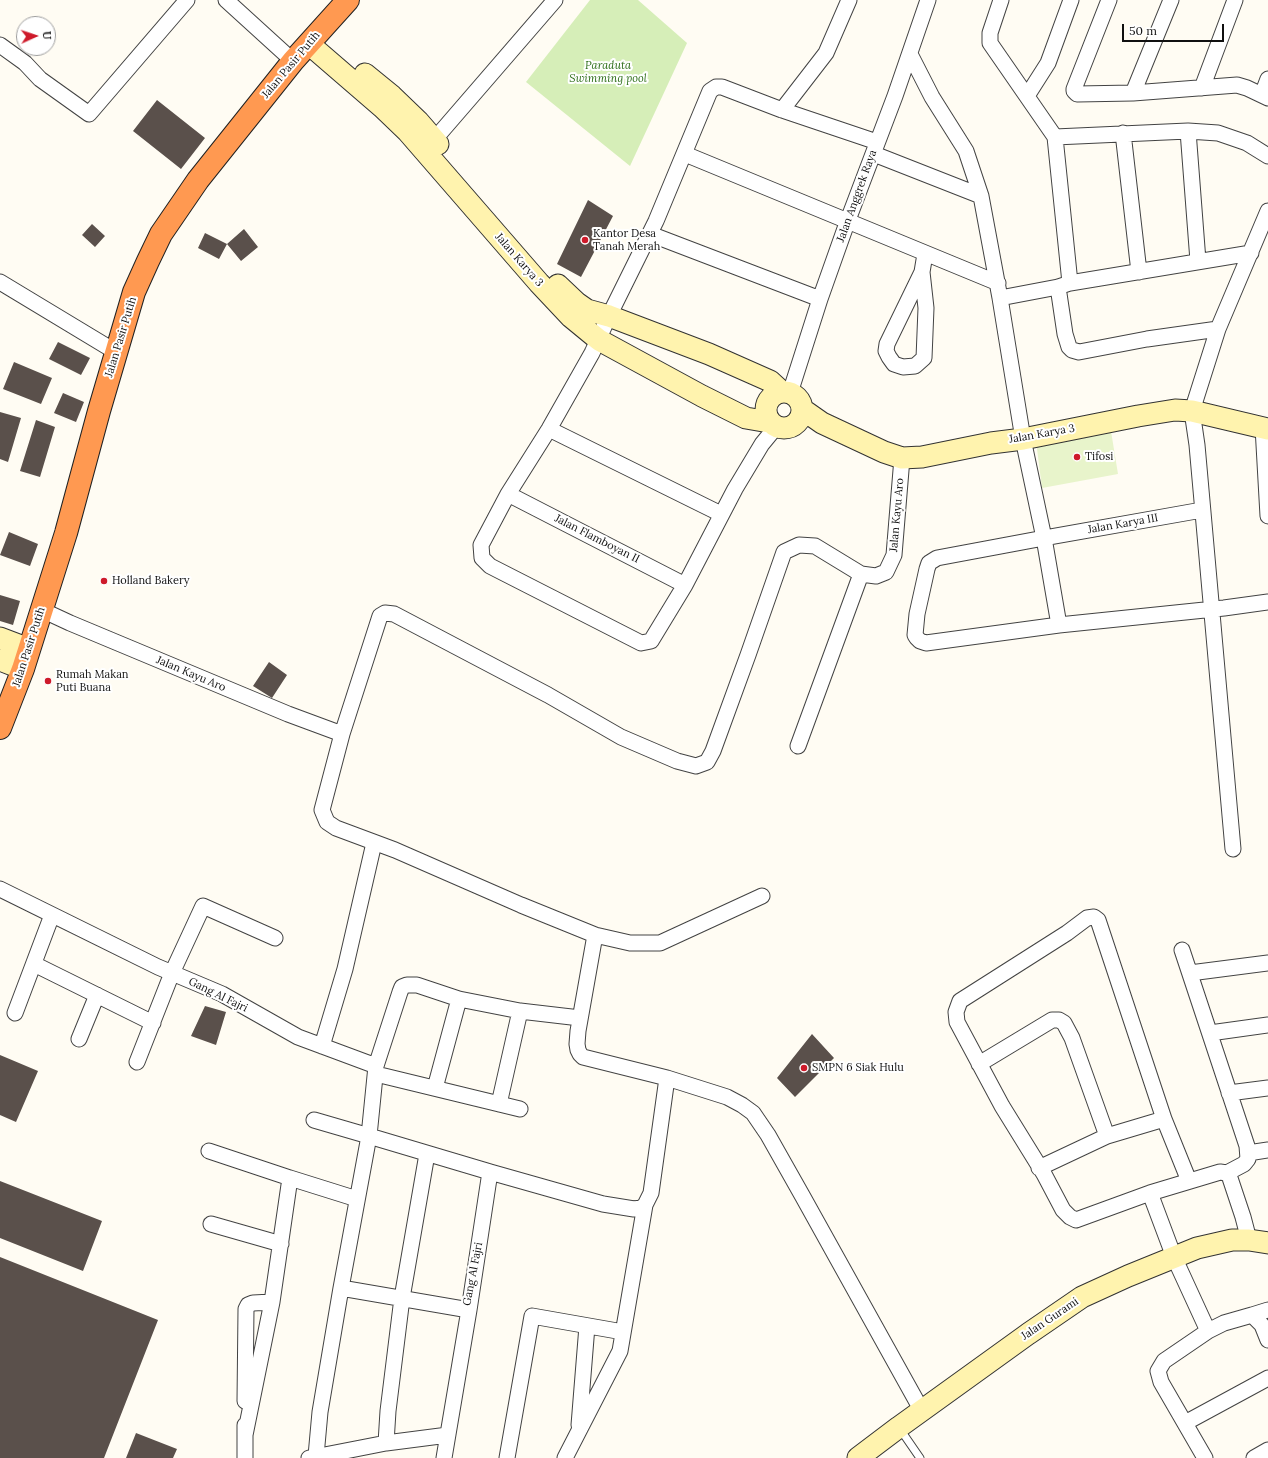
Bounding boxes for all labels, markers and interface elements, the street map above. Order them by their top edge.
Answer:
north arrow [16,16,56,56]
scale bar [1124,16,1226,42]
text: 50 m [1129,23,1157,38]
street label: Jalan Pasir Putih [259,29,323,101]
text: U [40,31,54,40]
park label: Paraduta Swimming pool [569,59,647,85]
street label: Jalan Anggrek Raya [834,148,880,244]
place label: Kantor Desa Tanah Merah [593,227,660,253]
street label: Jalan Karya 3 [492,231,546,289]
marker: Kantor Desa Tanah Merah [580,235,590,245]
street label: Jalan Pasir Putih [103,295,139,379]
street label: Jalan Karya 3 [1008,422,1076,446]
place label: Tifosi [1085,450,1113,464]
marker: Tifosi [1072,452,1082,462]
street label: Jalan Kayu Aro [887,477,907,553]
street label: Jalan Karya III [1087,511,1159,537]
street label: Jalan Flamboyan II [552,512,642,566]
place label: Holland Bakery [112,574,190,588]
marker: Holland Bakery [99,576,109,586]
street label: Jalan Pasir Putih [10,605,48,689]
street label: Jalan Kayu Aro [154,653,228,695]
place label: Rumah Makan Puti Buana [56,668,129,694]
marker: Rumah Makan Puti Buana [43,676,53,686]
street label: Gang Al Fajri [186,975,250,1015]
place label: SMPN 6 Siak Hulu [812,1061,904,1075]
marker: SMPN 6 Siak Hulu [799,1063,809,1073]
street label: Gang Al Fajri [460,1241,486,1307]
street label: Jalan Gurami [1019,1295,1081,1343]

